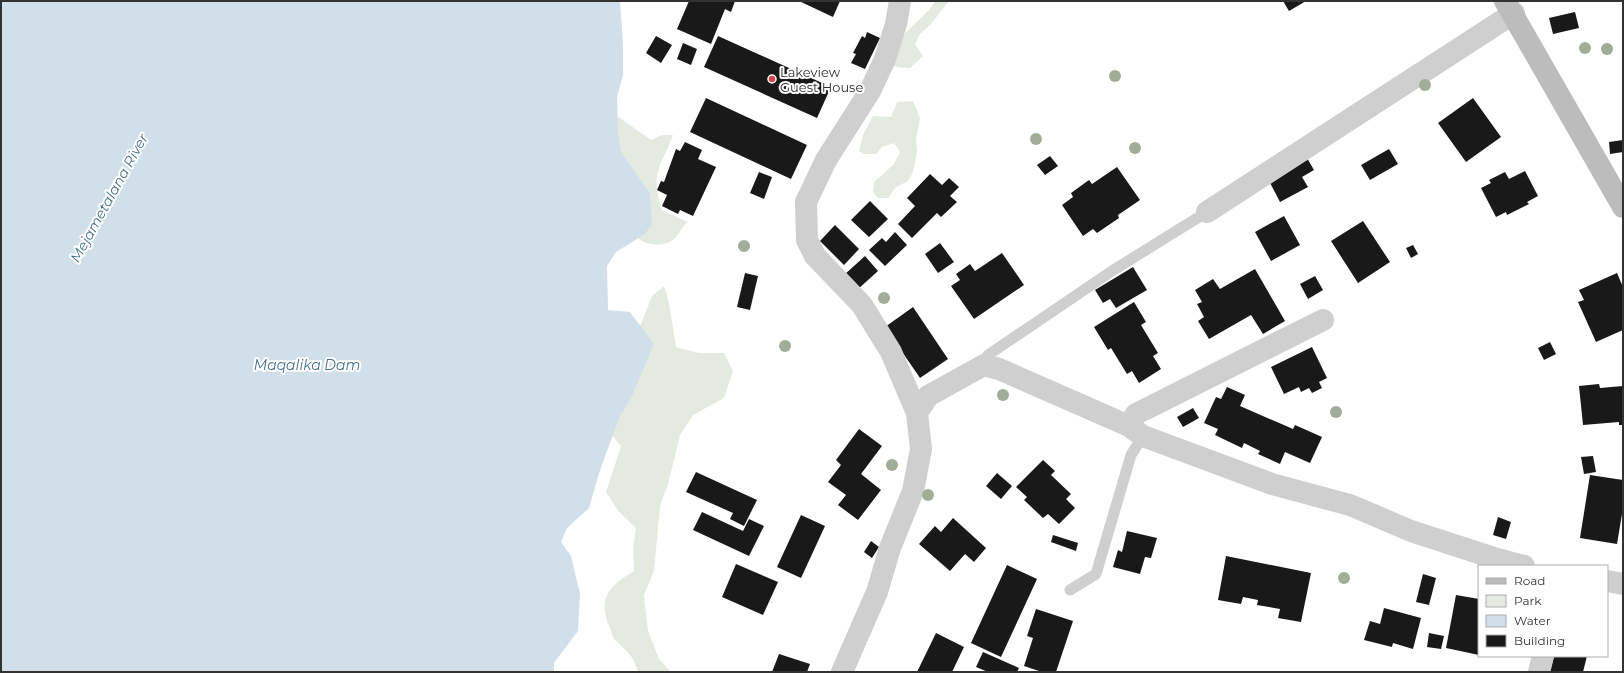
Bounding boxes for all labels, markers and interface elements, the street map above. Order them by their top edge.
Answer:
place label: Lakeview Guest House [780,64,863,95]
marker: Lakeview Guest House [767,74,777,84]
water label: Mejametalana River [66,130,152,266]
water label: Maqalika Dam [254,356,360,374]
legend [1478,565,1608,657]
text: Road [1514,573,1545,588]
text: Park [1514,593,1542,608]
text: Water [1514,613,1551,628]
text: Building [1514,633,1565,648]

